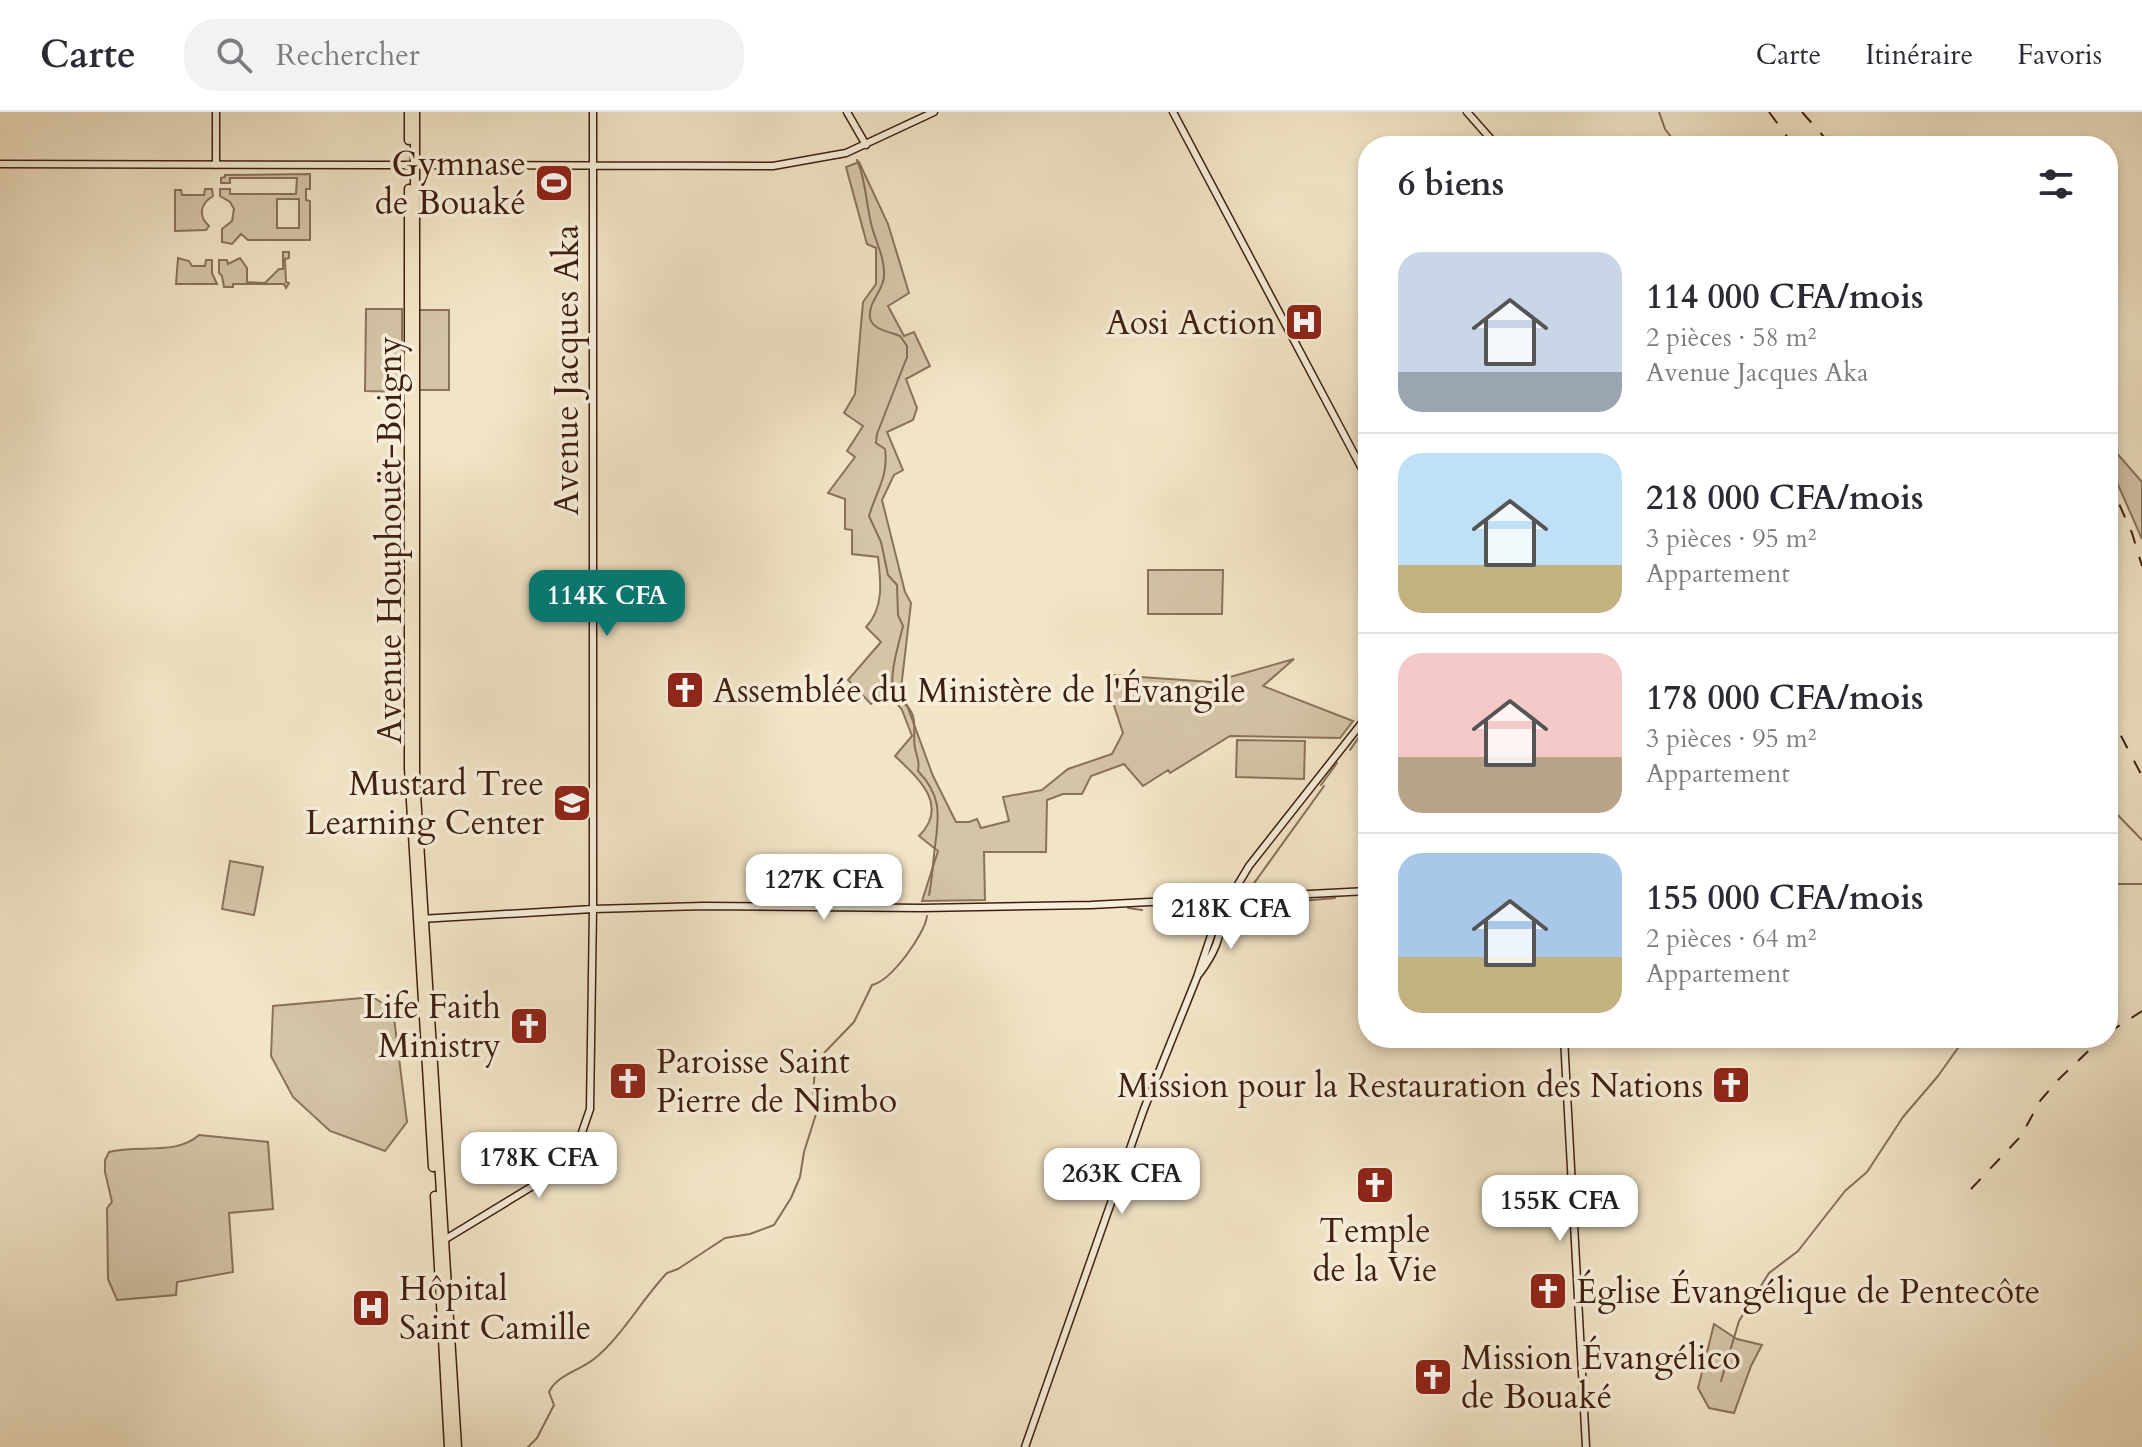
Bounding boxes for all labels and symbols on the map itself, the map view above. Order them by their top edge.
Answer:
place label: Gymnase de Bouaké [375,141,526,226]
sports icon: Gymnase de Bouaké [533,162,575,204]
street label: Avenue Jacques Aka [544,224,590,515]
place label: Aosi Action [1106,300,1276,346]
hospital icon: Aosi Action [1283,301,1325,343]
street label: Avenue Houphouët-Boigny [367,336,413,744]
pin: 114K CFA [524,570,690,638]
place label: Assemblée du Ministère de l'Évangile [713,668,1246,714]
church icon: Assemblée du Ministère de l'Évangile [664,669,706,711]
place label: Mustard Tree Learning Center [305,761,545,846]
school or university icon: Mustard Tree Learning Center [551,782,593,824]
pin: 127K CFA [741,854,907,922]
pin: 218K CFA [1148,883,1314,951]
place label: Life Faith Ministry [363,984,501,1069]
church icon: Life Faith Ministry [508,1005,550,1047]
place label: Paroisse Saint Pierre de Nimbo [656,1039,897,1124]
church icon: Paroisse Saint Pierre de Nimbo [607,1060,649,1102]
place label: Mission pour la Restauration des Nations [1117,1063,1703,1109]
church icon: Mission pour la Restauration des Nations [1710,1064,1752,1106]
pin: 178K CFA [456,1132,622,1200]
pin: 263K CFA [1039,1148,1205,1216]
church icon: Temple de la Vie [1354,1164,1396,1206]
pin: 155K CFA [1477,1175,1643,1243]
place label: Temple de la Vie [1312,1208,1438,1293]
place label: Hôpital Saint Camille [399,1266,591,1351]
place label: Église Évangélique de Pentecôte [1576,1269,2040,1315]
church icon: Église Évangélique de Pentecôte [1527,1270,1569,1312]
hospital icon: Hôpital Saint Camille [350,1287,392,1329]
place label: Mission Évangélico de Bouaké [1461,1335,1741,1420]
church icon: Mission Évangélico de Bouaké [1412,1356,1454,1398]

